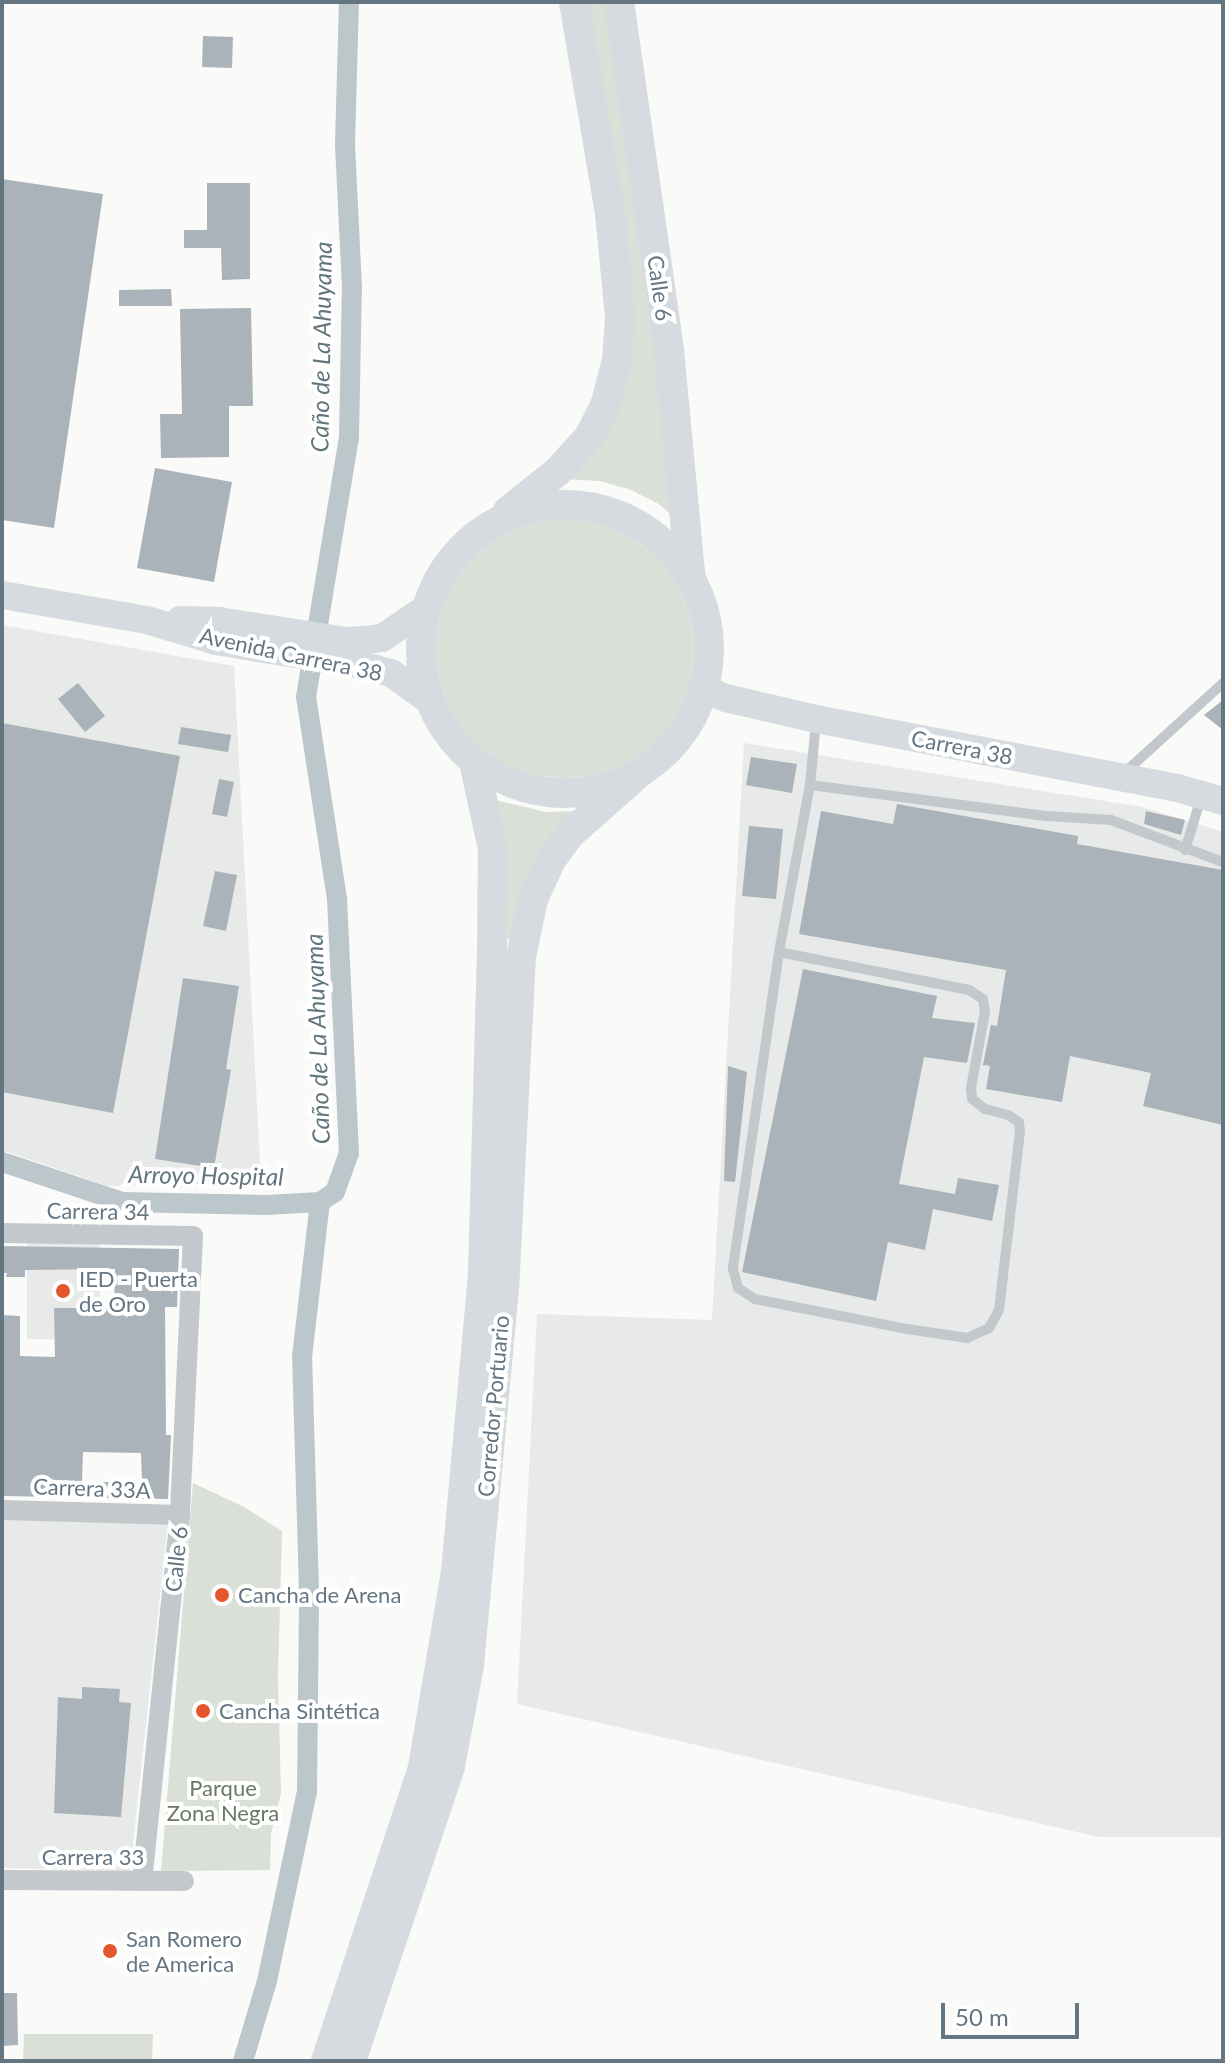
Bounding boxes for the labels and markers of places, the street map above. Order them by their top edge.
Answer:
place label: IED - Puerta de Oro [79,1265,198,1316]
marker: IED - Puerta de Oro [54,1282,72,1300]
place label: Cancha de Arena [238,1582,402,1608]
marker: Cancha de Arena [213,1586,231,1604]
place label: Cancha Sintética [219,1698,380,1724]
marker: Cancha Sintética [194,1702,212,1720]
place label: San Romero de America [126,1925,242,1976]
marker: San Romero de America [101,1942,119,1960]

